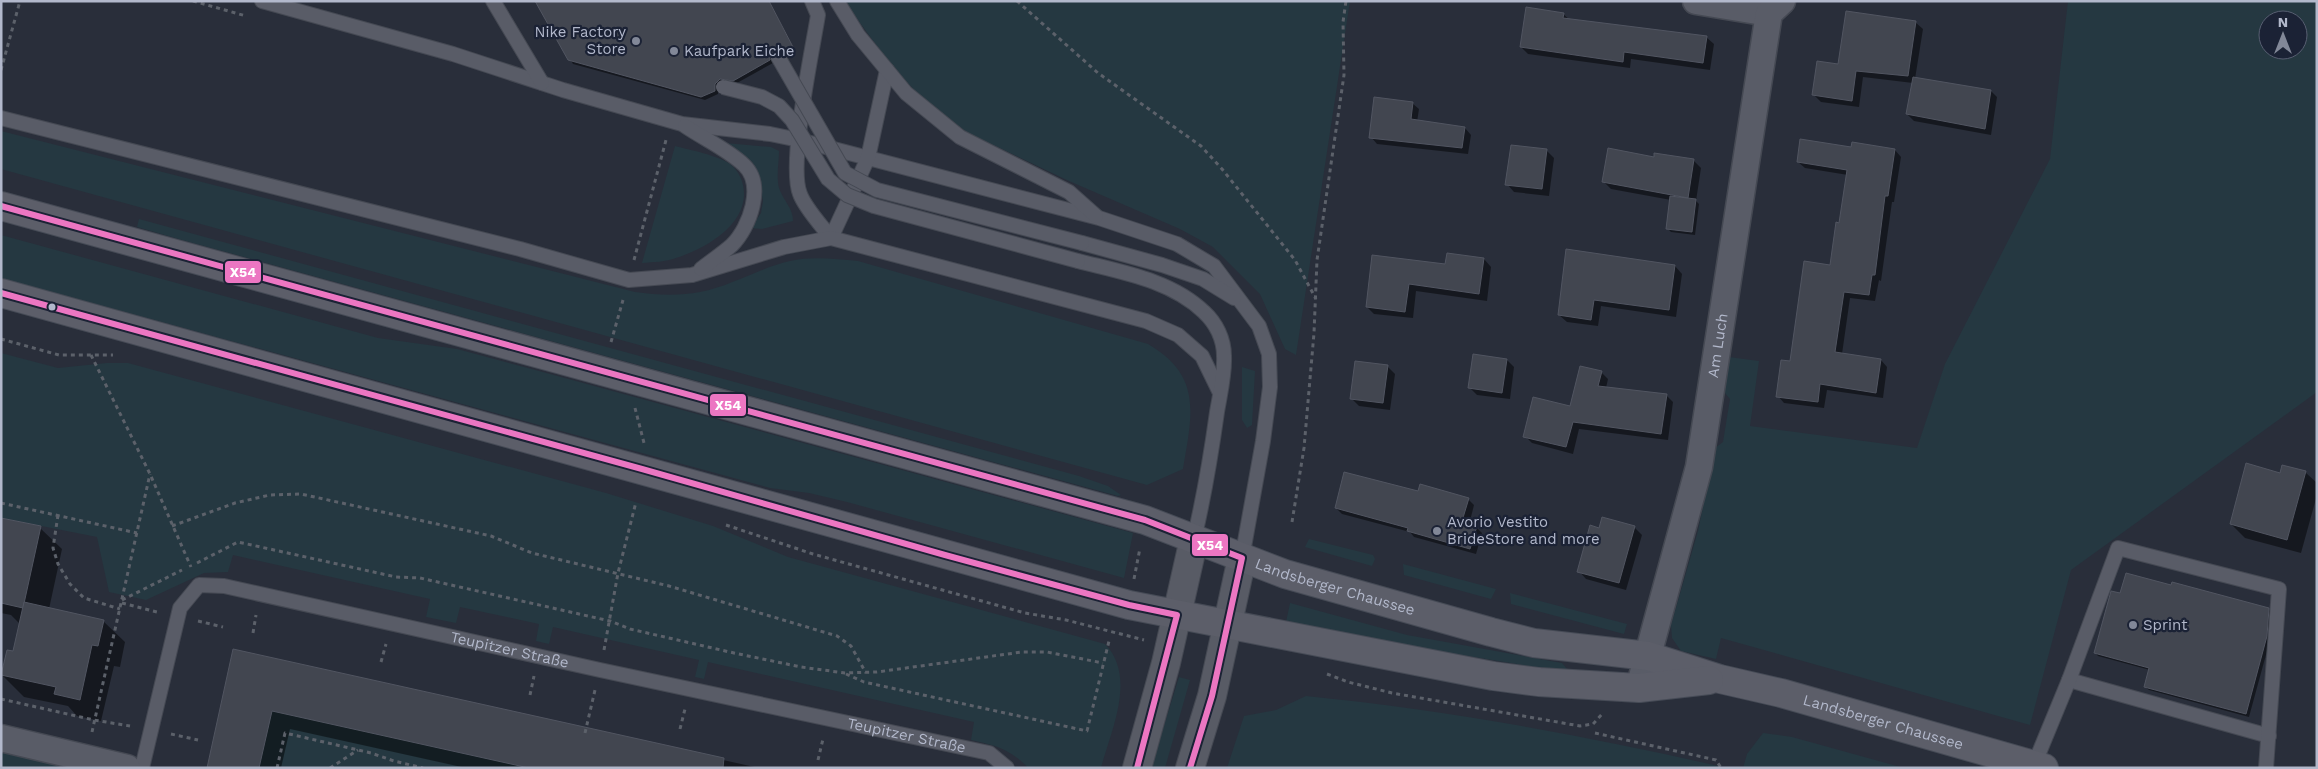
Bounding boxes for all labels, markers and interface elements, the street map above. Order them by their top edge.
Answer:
north arrow [2258,10,2308,60]
text: N [2278,14,2288,30]
place label: Nike Factory Store [535,23,626,58]
marker: Nike Factory Store [630,35,642,47]
place label: Kaufpark Eiche [684,42,794,60]
marker: Kaufpark Eiche [668,45,680,57]
line badge: X54 [224,260,262,284]
text: X54 [230,264,256,280]
unlabelled marker [47,302,57,312]
street label: Am Luch [1704,312,1732,379]
line badge: X54 [709,393,747,417]
text: X54 [715,397,741,413]
place label: Avorio Vestito BrideStore and more [1447,513,1600,548]
marker: Avorio Vestito BrideStore and more [1431,525,1443,537]
line badge: X54 [1191,533,1229,557]
text: X54 [1197,537,1223,553]
street label: Landsberger Chaussee [1253,554,1417,619]
place label: Sprint [2143,616,2188,634]
marker: Sprint [2127,619,2139,631]
street label: Teupitzer Straße [449,628,571,672]
street label: Landsberger Chaussee [1801,691,1966,754]
street label: Teupitzer Straße [846,714,967,757]

